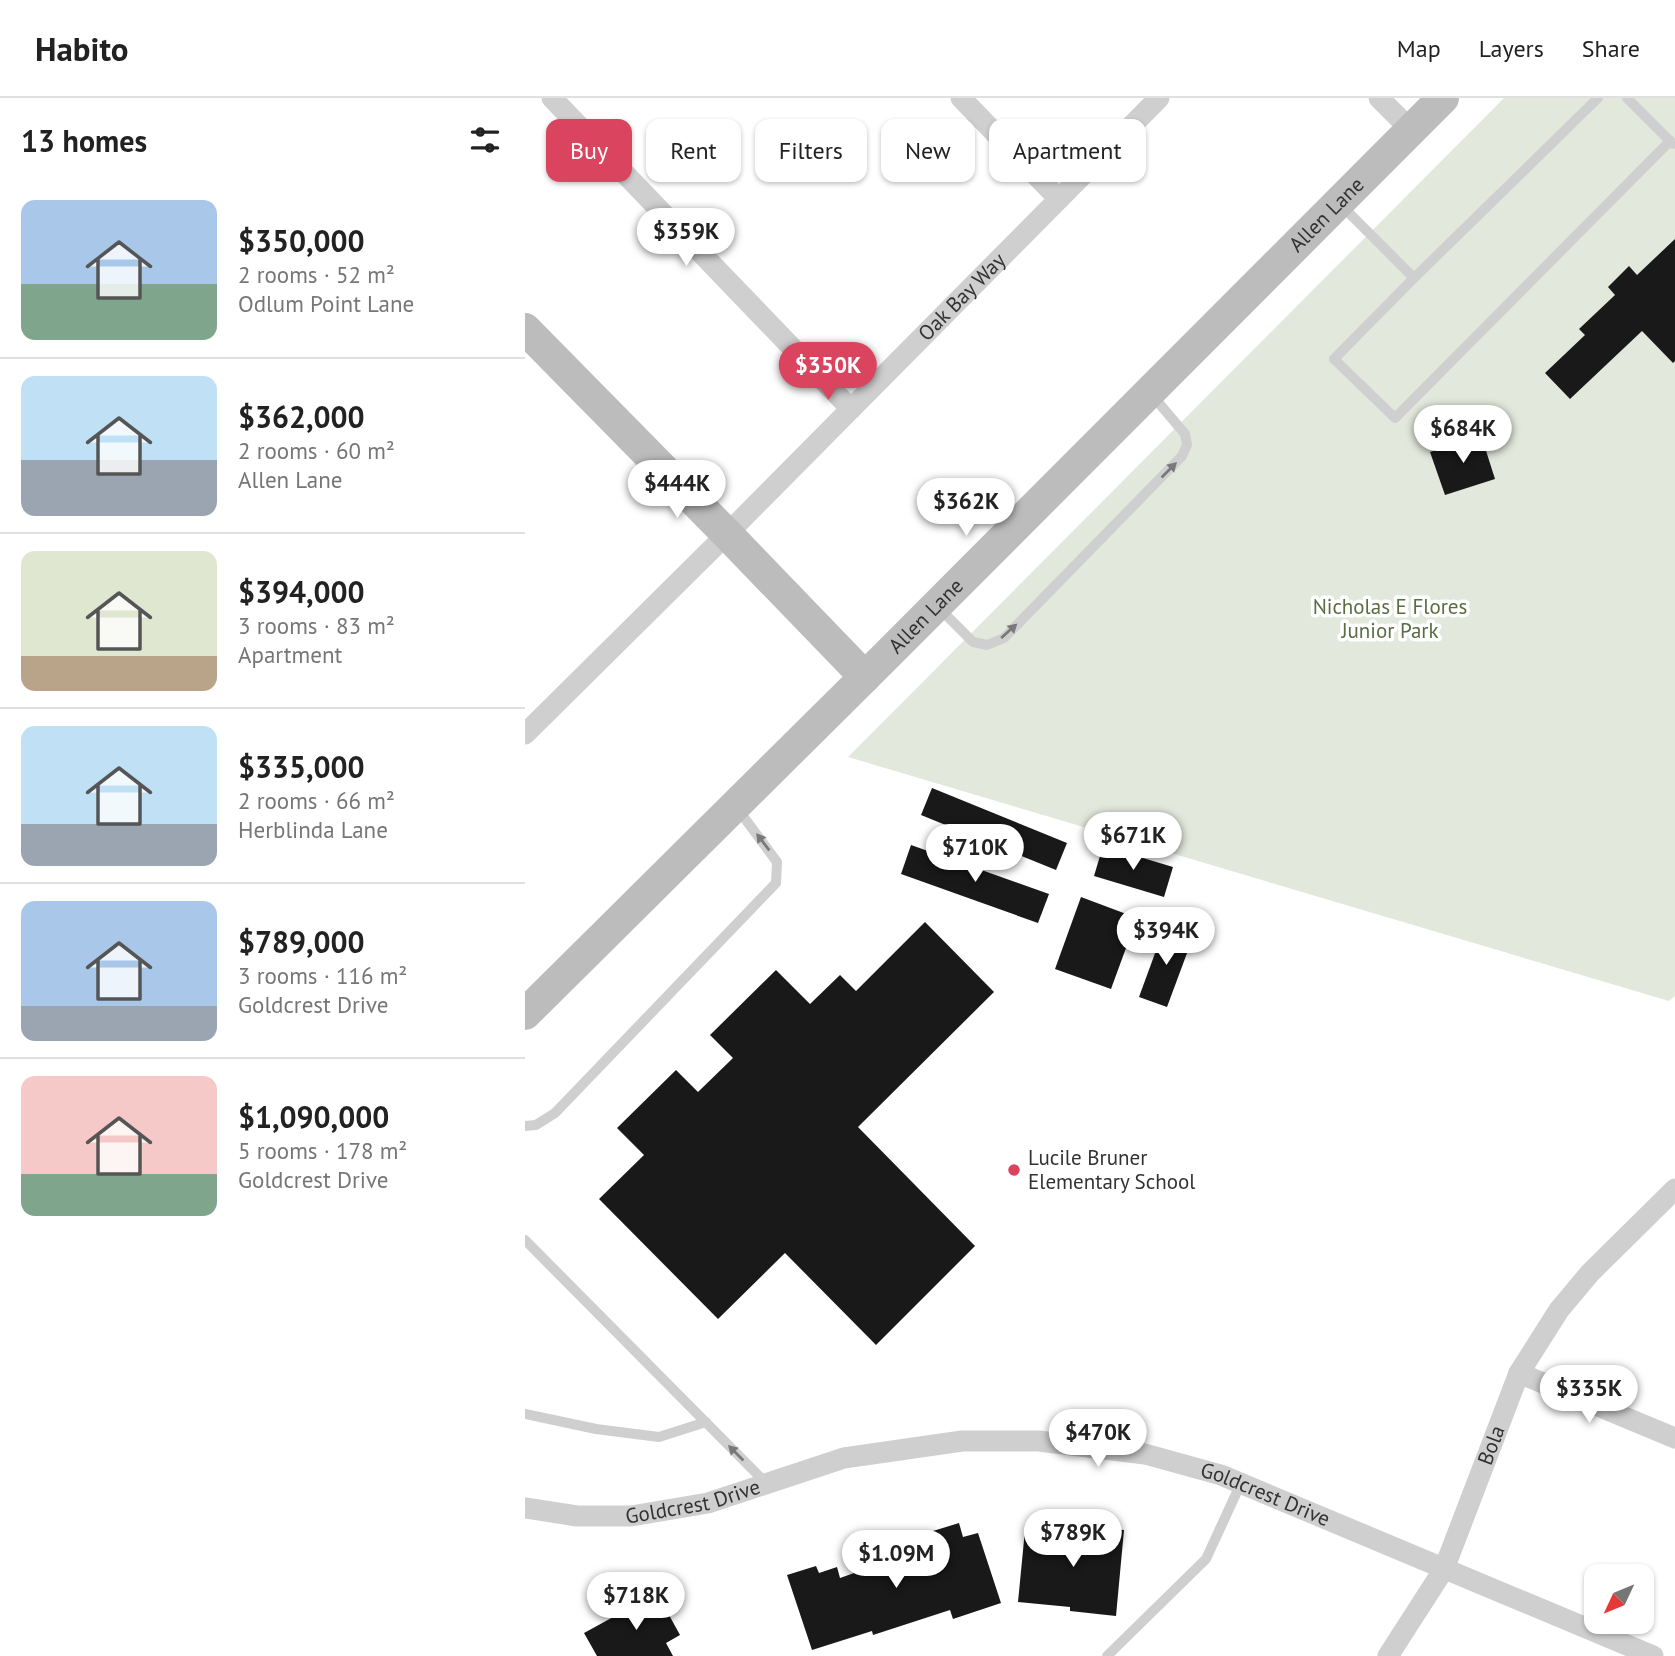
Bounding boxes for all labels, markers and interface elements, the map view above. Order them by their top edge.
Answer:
text: Habito [35,27,129,70]
text: Map [1397,33,1441,64]
text: Layers [1479,33,1544,64]
text: Share [1582,33,1640,64]
chip: Buy [546,119,632,182]
chip: Rent [646,119,741,182]
chip: Filters [755,119,867,182]
chip: New [881,119,975,182]
chip: Apartment [989,119,1146,182]
text: 13 homes [21,121,147,160]
icon: filters [466,121,504,159]
street label: Allen Lane [1283,171,1369,258]
pin: $359K [637,208,735,268]
text: $359K [653,216,719,245]
text: $350,000 [238,221,365,260]
icon: home [77,228,161,312]
street label: Oak Bay Way [912,247,1011,346]
text: 2 rooms · 52 m² [238,260,395,289]
text: Odlum Point Lane [238,289,414,318]
pin: $350K [779,342,877,402]
text: $350K [795,350,861,379]
text: $362,000 [238,397,365,436]
icon: home [77,404,161,488]
pin: $684K [1414,406,1512,465]
text: $684K [1430,413,1496,442]
text: 2 rooms · 60 m² [238,436,395,465]
pin: $444K [628,460,726,520]
one-way arrow [1160,461,1177,478]
text: Allen Lane [238,465,342,494]
text: $444K [644,468,710,497]
pin: $362K [917,478,1015,538]
text: $362K [933,486,999,515]
text: $394,000 [238,572,365,611]
street label: Allen Lane [882,572,969,659]
icon: home [77,579,161,663]
park label: Nicholas E Flores Junior Park [1313,593,1467,644]
text: 3 rooms · 83 m² [238,611,395,640]
one-way arrow [1000,623,1018,639]
text: Apartment [238,640,342,669]
text: $335,000 [238,747,365,786]
icon: home [77,754,161,838]
text: 2 rooms · 66 m² [238,786,395,815]
pin: $671K [1084,812,1182,872]
text: Herblinda Lane [238,815,388,844]
text: $671K [1100,820,1166,849]
pin: $710K [926,824,1024,884]
text: $710K [942,832,1008,861]
one-way arrow [756,833,770,851]
pin: $394K [1117,908,1215,967]
text: $394K [1133,915,1199,944]
text: $789,000 [238,922,365,961]
icon: home [77,929,161,1013]
text: 3 rooms · 116 m² [238,961,407,990]
text: Goldcrest Drive [238,990,389,1019]
text: $1,090,000 [238,1097,389,1136]
icon: home [77,1104,161,1188]
text: 5 rooms · 178 m² [238,1136,407,1165]
place label: Lucile Bruner Elementary School [1028,1144,1195,1195]
marker: Lucile Bruner Elementary School [1006,1162,1022,1178]
text: Goldcrest Drive [238,1165,389,1194]
pin: $335K [1540,1366,1638,1425]
text: $335K [1556,1373,1622,1402]
pin: $470K [1049,1410,1147,1469]
text: $470K [1065,1417,1131,1446]
street label: Bola [1471,1421,1511,1469]
one-way arrow [729,1445,745,1462]
street label: Goldcrest Drive [1198,1456,1334,1532]
street label: Goldcrest Drive [623,1473,763,1530]
pin: $789K [1024,1510,1122,1569]
text: $789K [1040,1517,1106,1546]
pin: $1.09M [839,1530,953,1590]
text: $1.09M [858,1538,934,1567]
north arrow [1584,1564,1654,1634]
map controls [1584,1564,1654,1634]
pin: $718K [587,1572,685,1632]
text: $718K [603,1580,669,1609]

